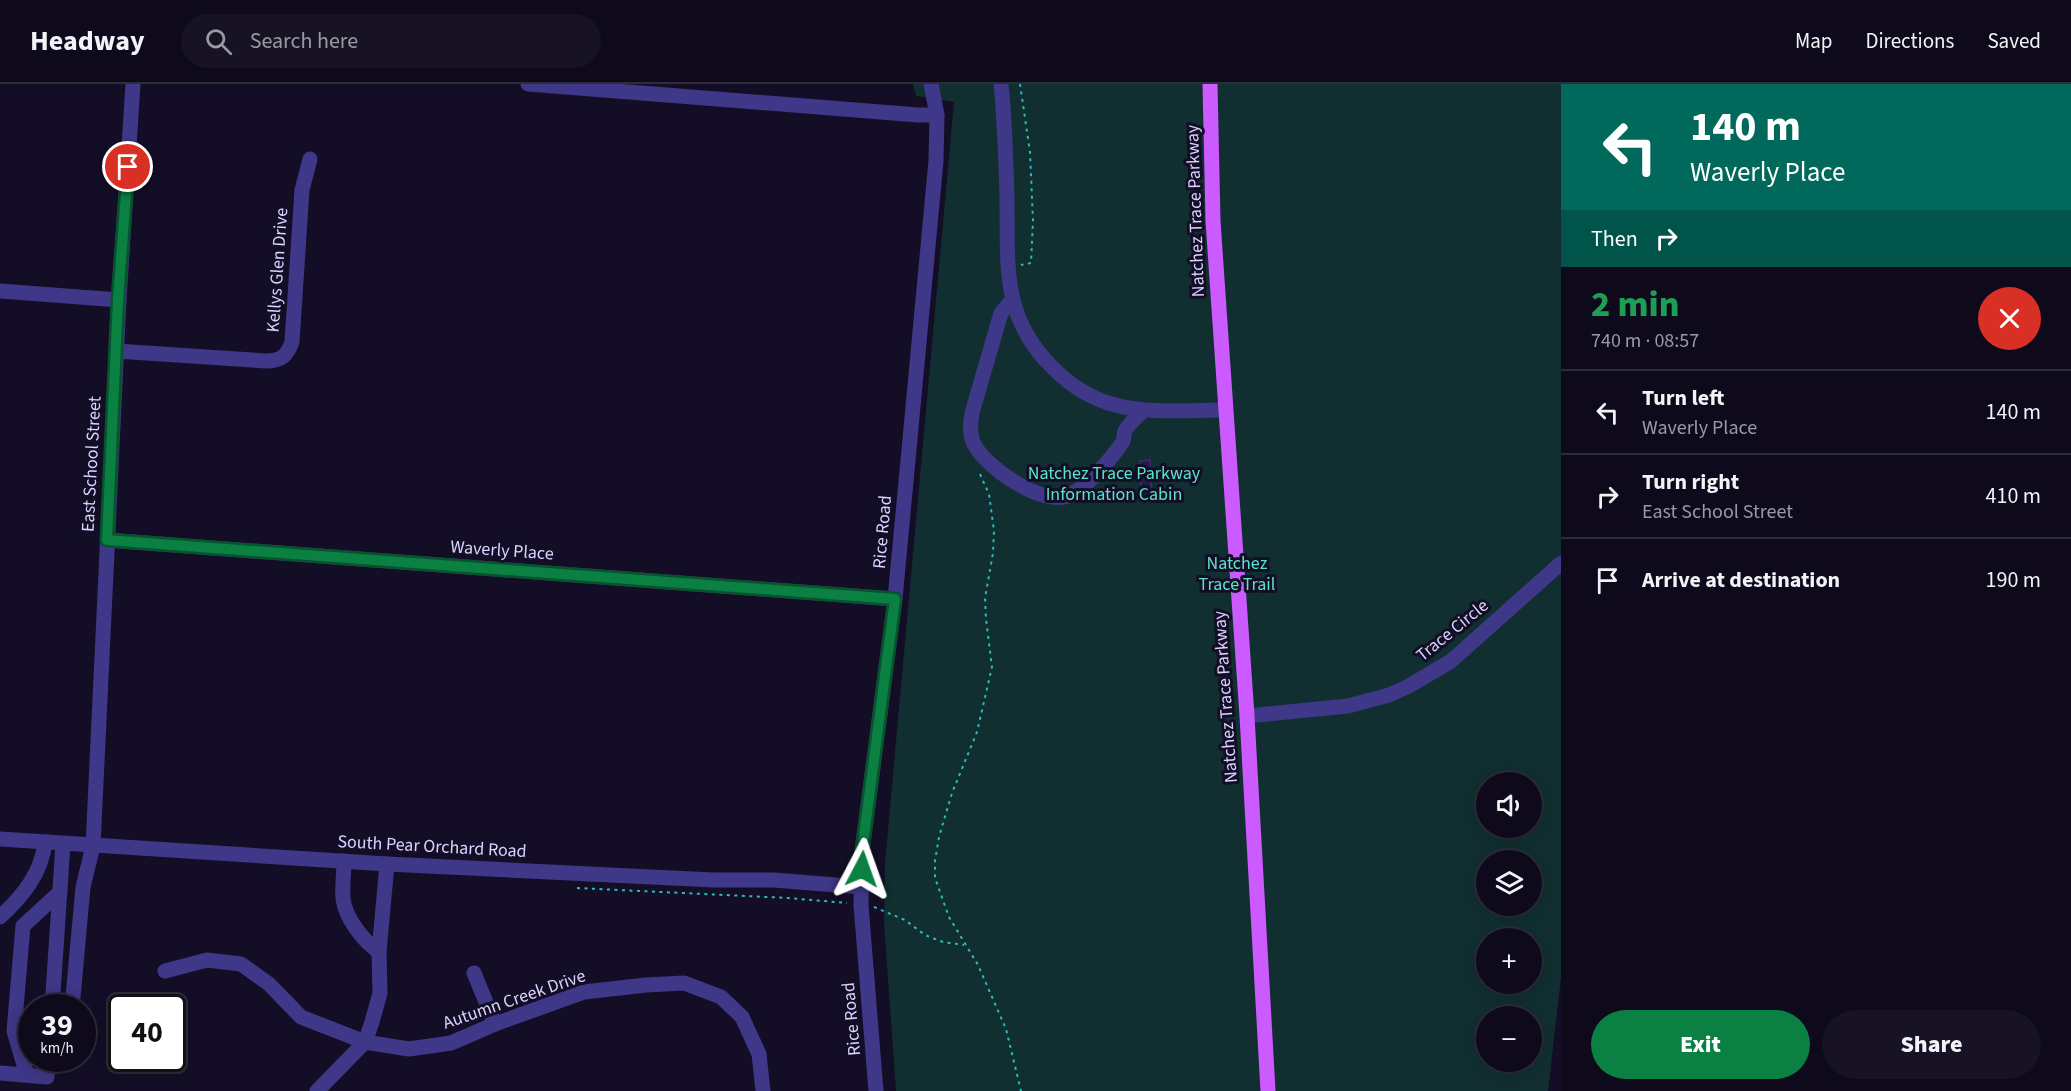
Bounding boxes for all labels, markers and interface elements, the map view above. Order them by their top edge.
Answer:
search box [181,14,601,68]
text: Headway [30,21,145,61]
icon: search [202,25,235,58]
text: Search here [250,25,358,57]
text: Map [1795,26,1833,56]
text: Directions [1866,26,1954,56]
text: Saved [1987,26,2041,56]
text: 140 m [1690,97,1801,157]
icon: left [1591,108,1669,186]
street label: Natchez Trace Parkway [1180,124,1211,298]
pin [102,141,153,192]
icon: arrive [111,150,144,183]
text: Waverly Place [1690,153,1845,192]
street label: Kellys Glen Drive [261,207,294,333]
icon: right [1650,222,1683,255]
text: Then [1591,223,1638,255]
text: 2 min [1591,279,1679,330]
button: close [1978,287,2041,350]
text: 740 m · 08:57 [1591,327,1699,355]
text: Turn left [1642,382,1724,414]
street label: East School Street [75,396,108,533]
icon: left [1591,396,1624,429]
text: 140 m [1986,396,2041,428]
text: Waverly Place [1642,414,1757,442]
park label: Natchez Trace Parkway Information Cabin [1028,461,1201,507]
text: Turn right [1642,466,1739,498]
icon: right [1591,480,1624,513]
text: 410 m [1986,480,2041,512]
street label: Rice Road [867,494,898,570]
text: East School Street [1642,498,1793,526]
street label: Waverly Place [449,534,555,567]
park label: Natchez Trace Trail [1199,551,1275,597]
icon: arrive [1591,564,1624,597]
text: Arrive at destination [1642,564,1840,596]
text: 190 m [1986,564,2041,596]
street label: Trace Circle [1411,593,1494,667]
street label: Natchez Trace Parkway [1207,609,1244,784]
map controls [1476,772,1542,1072]
button: sound [1476,772,1542,838]
street label: South Pear Orchard Road [337,829,527,864]
position arrow [830,837,894,901]
button: layers [1476,850,1542,916]
button: + [1476,928,1542,994]
street label: Autumn Creek Drive [439,963,589,1036]
street label: Rice Road [836,981,867,1057]
speed limit sign: 40 [108,994,186,1072]
text: 39 [41,1004,73,1047]
button: − [1476,1006,1542,1072]
button: Exit [1591,1010,1810,1079]
button: Share [1822,1010,2041,1079]
text: km/h [40,1038,74,1059]

